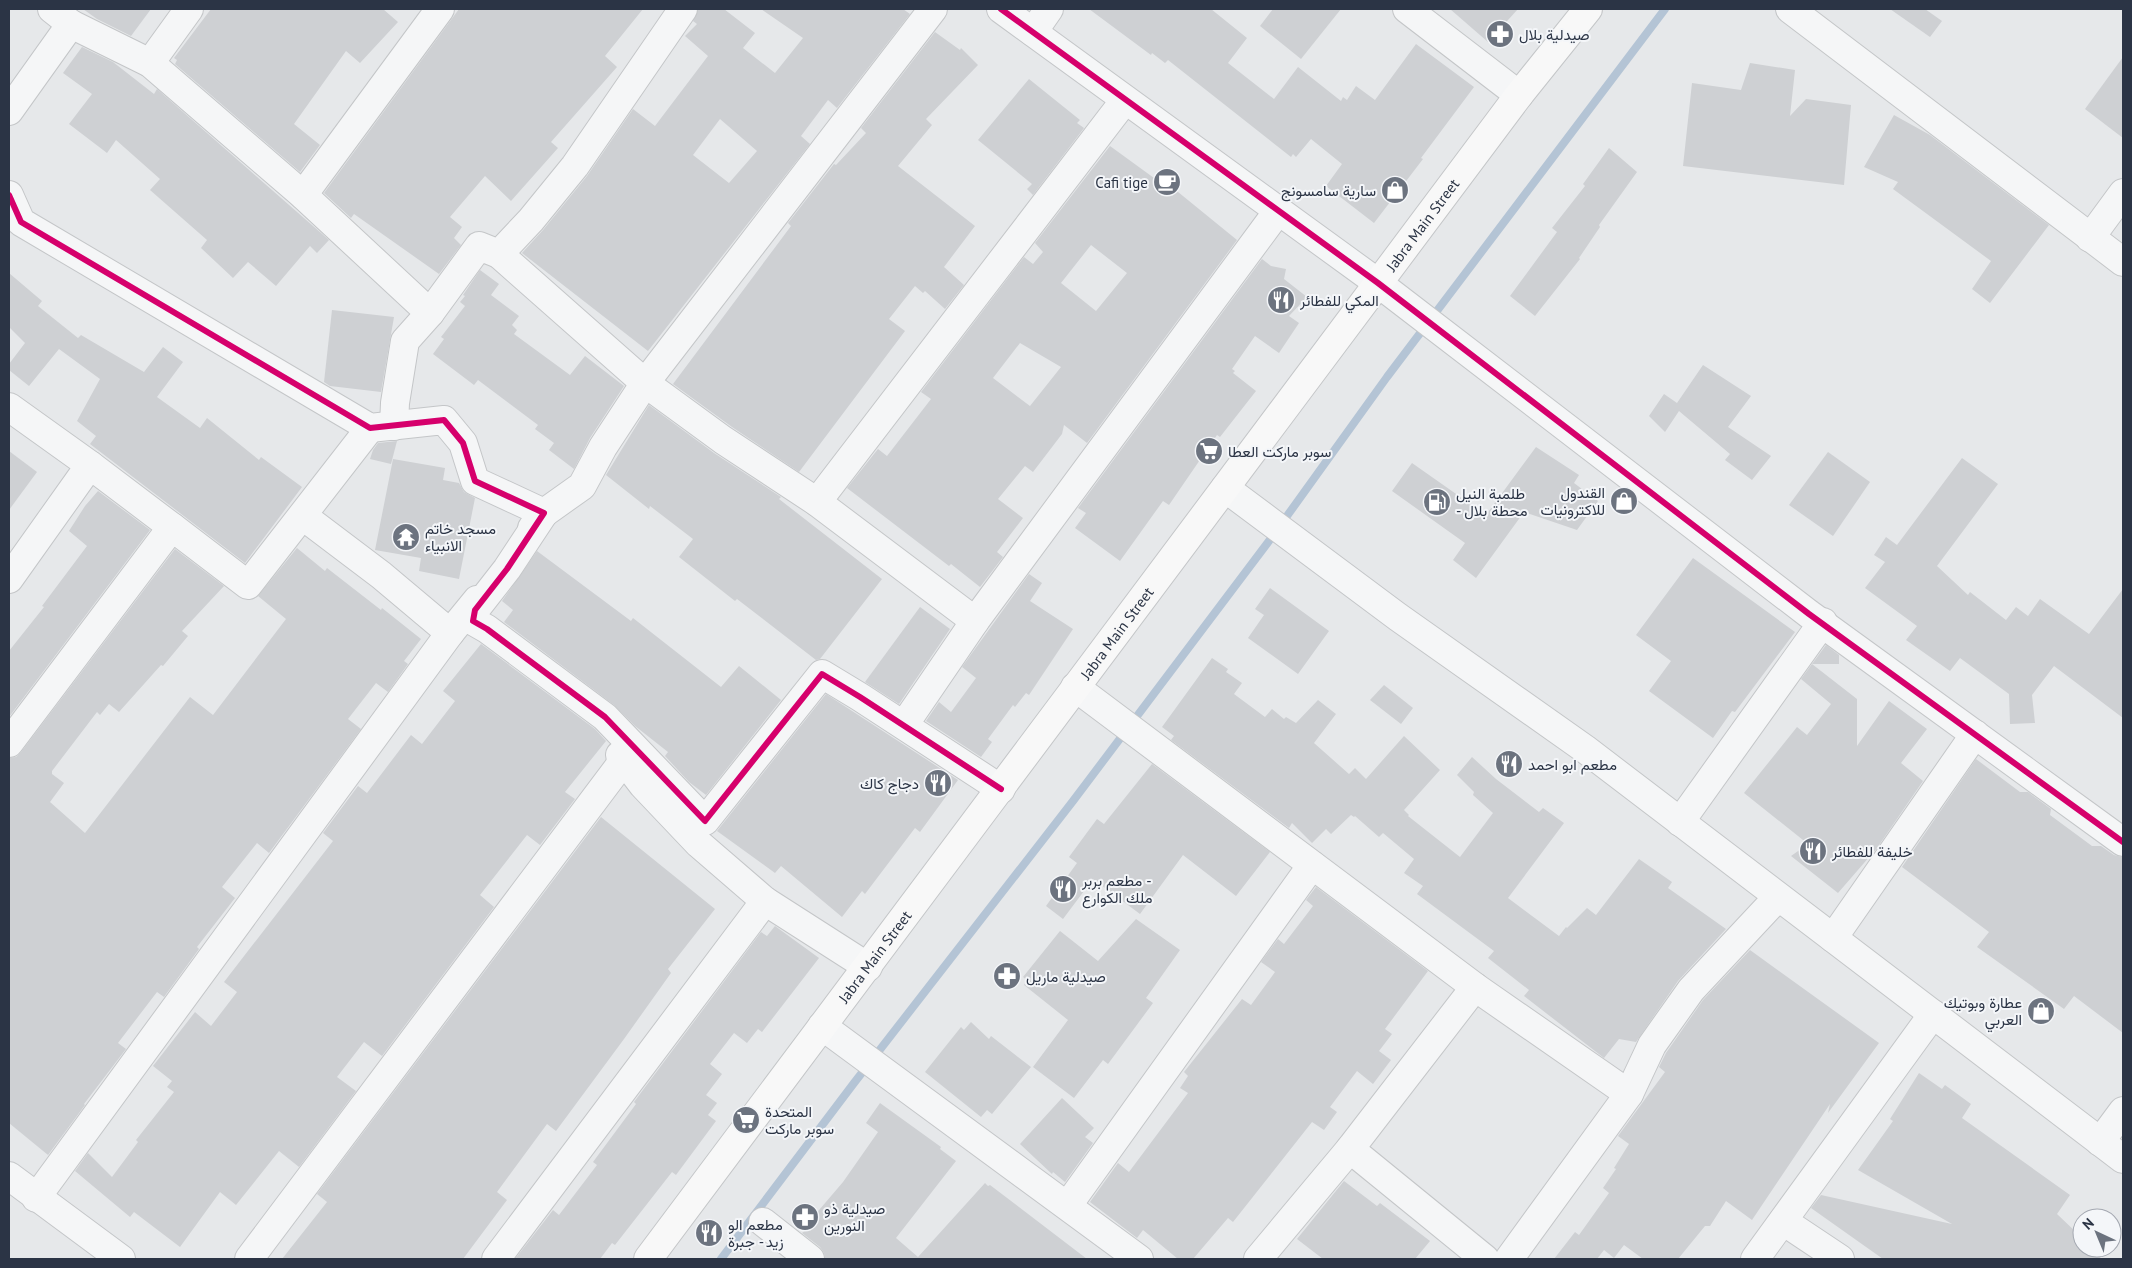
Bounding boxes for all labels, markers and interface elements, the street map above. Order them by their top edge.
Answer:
pharmacy icon: صيدلية بلال [1485,19,1515,49]
place label: صيدلية بلال [1519,25,1590,44]
cafe icon: Cafi tige [1152,167,1182,197]
place label: Cafi tige [1095,173,1148,192]
shop icon: سارية سامسونج [1380,175,1410,205]
street label: Jabra Main Street [1381,175,1463,275]
place label: سارية سامسونج [1281,181,1376,202]
restaurant icon: المكي للفطائر [1266,285,1296,315]
place label: المكي للفطائر [1299,291,1379,314]
supermarket icon: سوبر ماركت العطا [1194,436,1224,466]
place label: سوبر ماركت العطا [1228,442,1332,461]
place label: القندول للاكترونيات [1541,483,1605,519]
place label: طلمبة النيل - محطة بلال [1456,484,1527,520]
shop icon: القندول للاكترونيات [1609,486,1639,516]
fuel station icon: طلمبة النيل - محطة بلال [1422,487,1452,517]
place label: مسجد خاتم الانبياء [425,519,496,555]
temple icon: مسجد خاتم الانبياء [391,522,421,552]
street label: Jabra Main Street [1075,583,1157,684]
restaurant icon: مطعم ابو احمد [1494,749,1524,779]
place label: مطعم ابو احمد [1528,755,1617,775]
restaurant icon: دجاج كاك [923,768,953,798]
place label: دجاج كاك [860,774,919,795]
restaurant icon: خليفة للفطائر [1798,836,1828,866]
place label: خليفة للفطائر [1831,842,1913,861]
place label: مطعم بربر - ملك الكوارع [1081,871,1152,909]
restaurant icon: مطعم بربر - ملك الكوارع [1048,874,1078,904]
street label: Jabra Main Street [833,906,915,1007]
pharmacy icon: صيدلية ماريل [992,961,1022,991]
place label: صيدلية ماريل [1026,967,1106,986]
place label: عطارة وبوتيك العربي [1944,993,2022,1033]
shop icon: عطارة وبوتيك العربي [2026,996,2056,1026]
place label: المتحدة سوبر ماركت [765,1102,834,1138]
supermarket icon: المتحدة سوبر ماركت [731,1105,761,1135]
place label: صيدلية ذو النورين [824,1199,885,1236]
pharmacy icon: صيدلية ذو النورين [790,1202,820,1232]
north arrow [2072,1208,2122,1258]
text: N [2078,1214,2098,1233]
place label: مطعم الو زيد - جبرة [728,1215,784,1251]
restaurant icon: مطعم الو زيد - جبرة [694,1218,724,1248]

